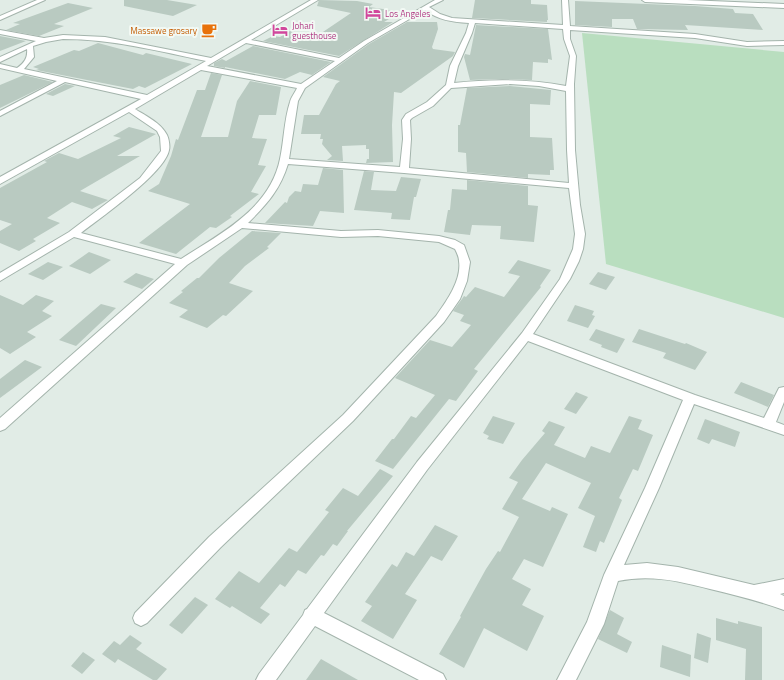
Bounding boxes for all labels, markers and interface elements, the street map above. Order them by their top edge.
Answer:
hotel icon: Los Angeles [364,4,382,22]
place label: Los Angeles [385,7,430,20]
place label: Johari guesthouse [292,19,337,42]
cafe icon: Massawe grosary [200,21,218,39]
hotel icon: Johari guesthouse [271,21,289,39]
place label: Massawe grosary [130,24,198,37]

